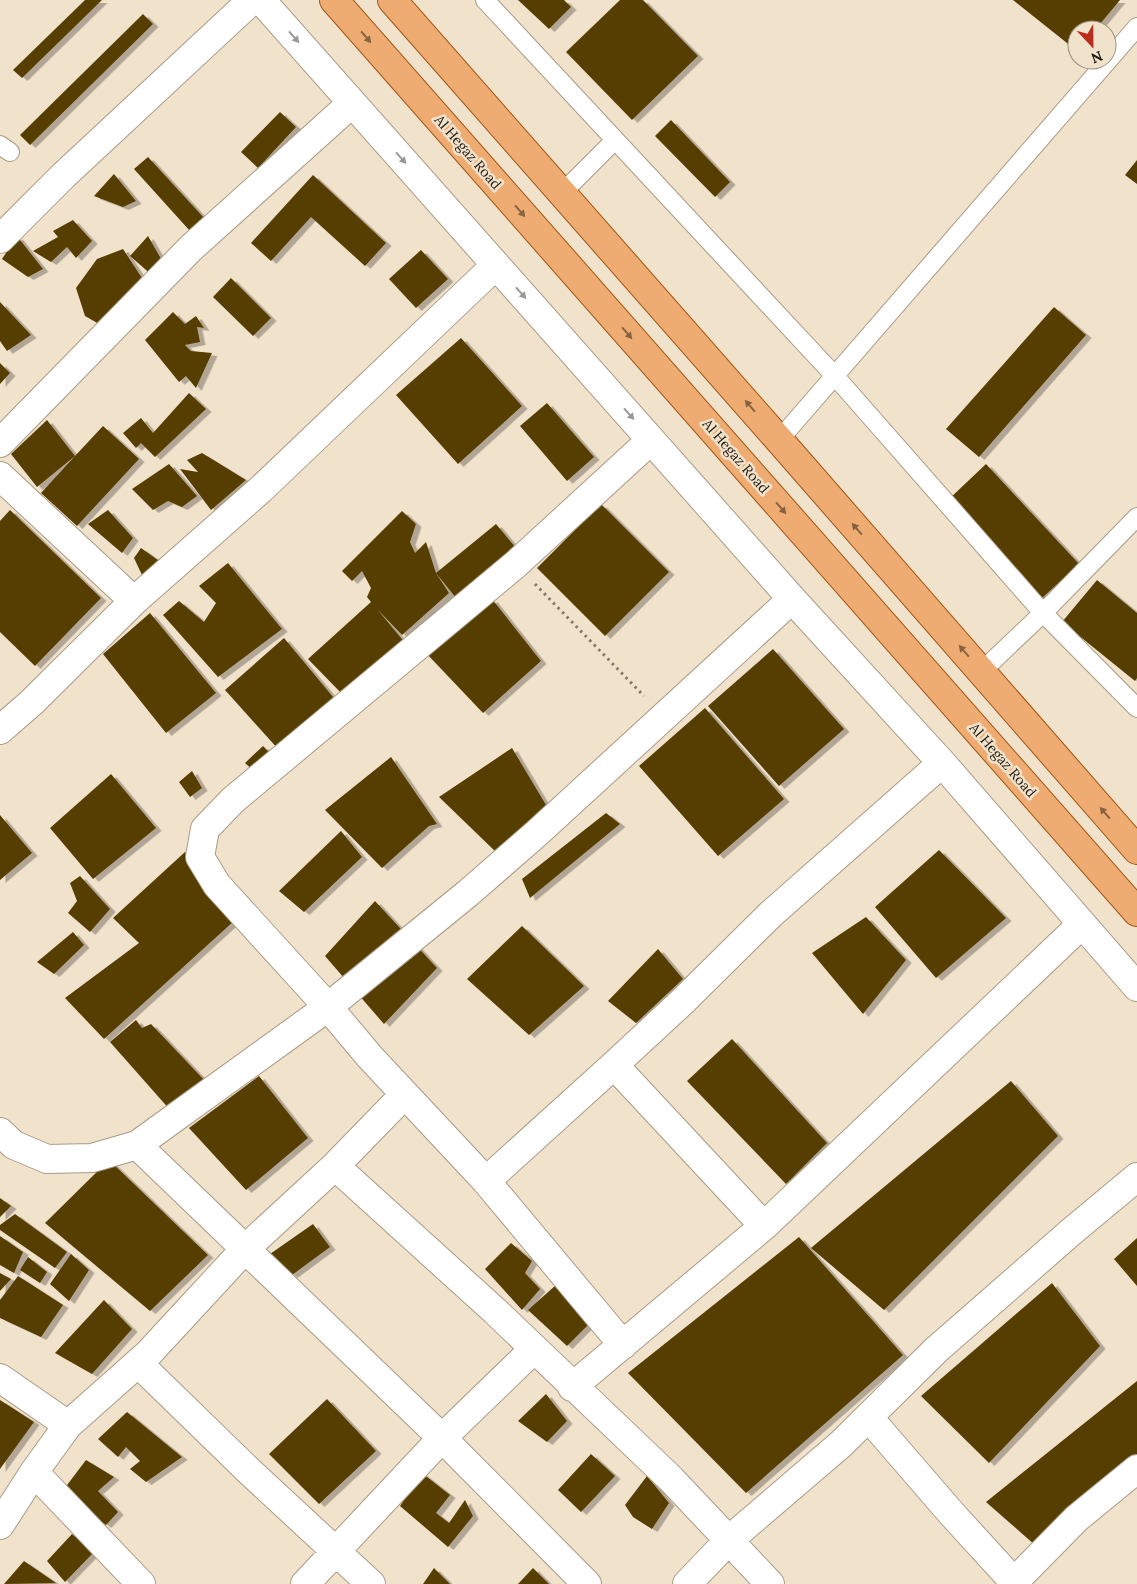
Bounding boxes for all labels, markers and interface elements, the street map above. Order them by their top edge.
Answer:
north arrow [1067,20,1117,70]
one-way arrow [288,30,299,43]
one-way arrow [361,30,372,43]
text: N [1088,47,1105,67]
street label: Al Hegaz Road [430,110,505,193]
one-way arrow [395,152,407,164]
one-way arrow [514,205,526,217]
one-way arrow [515,286,527,298]
one-way arrow [622,326,633,339]
one-way arrow [744,401,756,413]
one-way arrow [623,408,634,421]
street label: Al Hegaz Road [698,414,773,497]
one-way arrow [775,501,787,513]
one-way arrow [851,523,863,535]
one-way arrow [958,645,969,658]
street label: Al Hegaz Road [965,718,1040,801]
one-way arrow [1099,808,1111,820]

